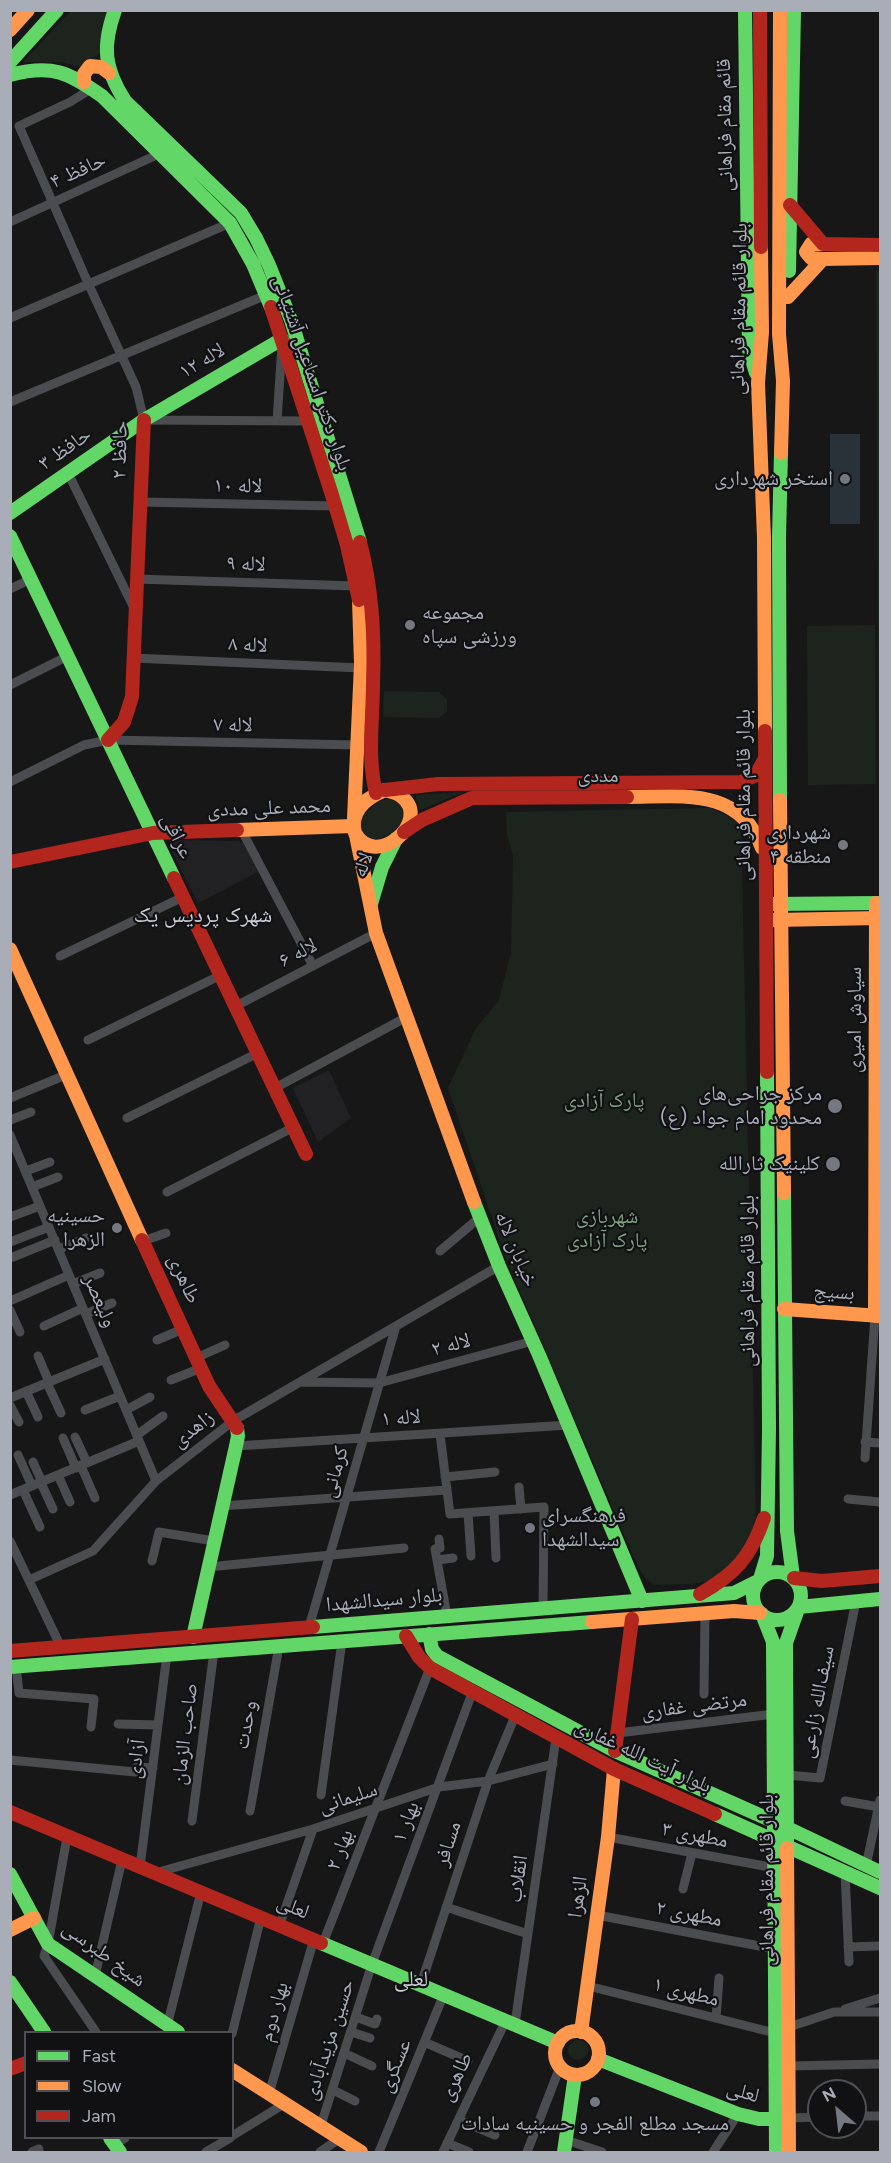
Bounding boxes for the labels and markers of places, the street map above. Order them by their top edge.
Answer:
place label: استخر شهرداری [714,466,833,492]
marker: استخر شهرداری [838,472,852,486]
place label: مجموعه ورزشی سپاه [422,600,517,650]
marker: مجموعه ورزشی سپاه [403,618,417,632]
place label: شهرداری منطقه ۴ [766,820,831,870]
marker: شهرداری منطقه ۴ [836,838,850,852]
place label: مرکز جراحی‌های محدود امام جواد (ع) [660,1081,822,1131]
marker: مرکز جراحی‌های محدود امام جواد (ع) [826,1097,844,1115]
place label: کلینیک ثارالله [719,1151,820,1177]
marker: کلینیک ثارالله [824,1155,842,1173]
place label: حسینیه الزهرا [47,1203,105,1253]
marker: حسینیه الزهرا [110,1221,124,1235]
place label: فرهنگسرای سیدالشهدا [542,1503,626,1553]
marker: فرهنگسرای سیدالشهدا [523,1521,537,1535]
marker: مسجد مطلع الفجر و حسینیه سادات [588,2095,602,2109]
place label: مسجد مطلع الفجر و حسینیه سادات [461,2111,729,2137]

